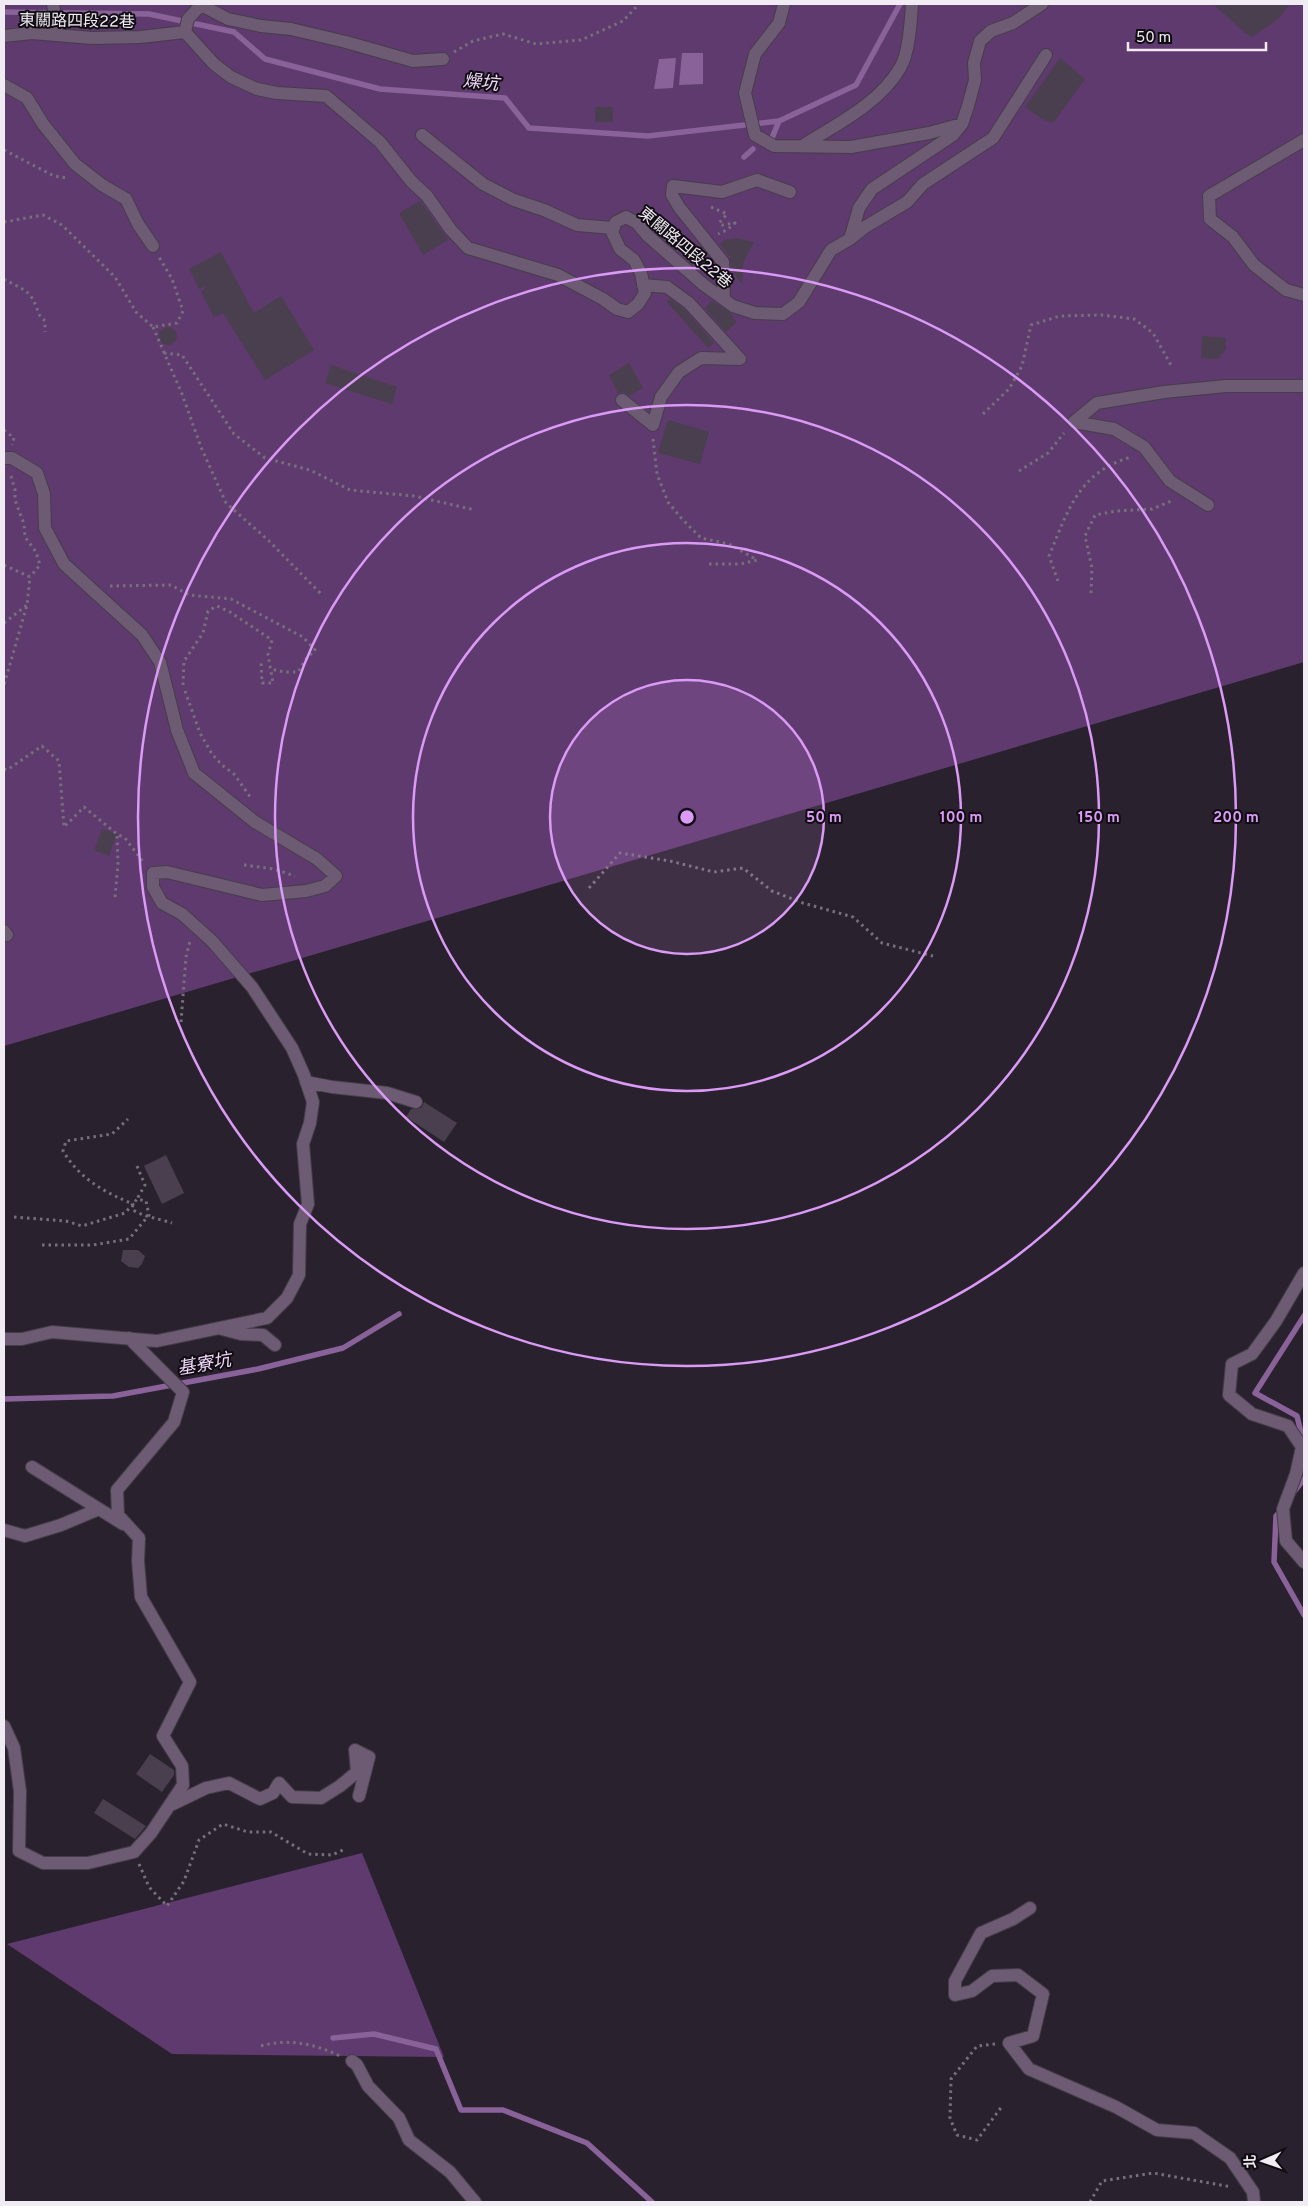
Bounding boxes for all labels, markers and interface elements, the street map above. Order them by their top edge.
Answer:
street label: 東關路四段22巷 [19,11,135,33]
scale bar [1128,20,1266,52]
text: 50 m [1136,29,1171,48]
water label: 燥坑 [462,70,503,97]
street label: 東關路四段22巷 [634,204,735,293]
centre of rings [678,808,696,826]
text: 50 m [806,809,842,828]
text: 100 m [940,809,982,828]
text: 150 m [1078,809,1120,828]
text: 200 m [1213,809,1259,828]
water label: 基寮坑 [176,1349,236,1381]
north arrow [1238,2136,1288,2186]
text: 北 [1243,2154,1260,2169]

